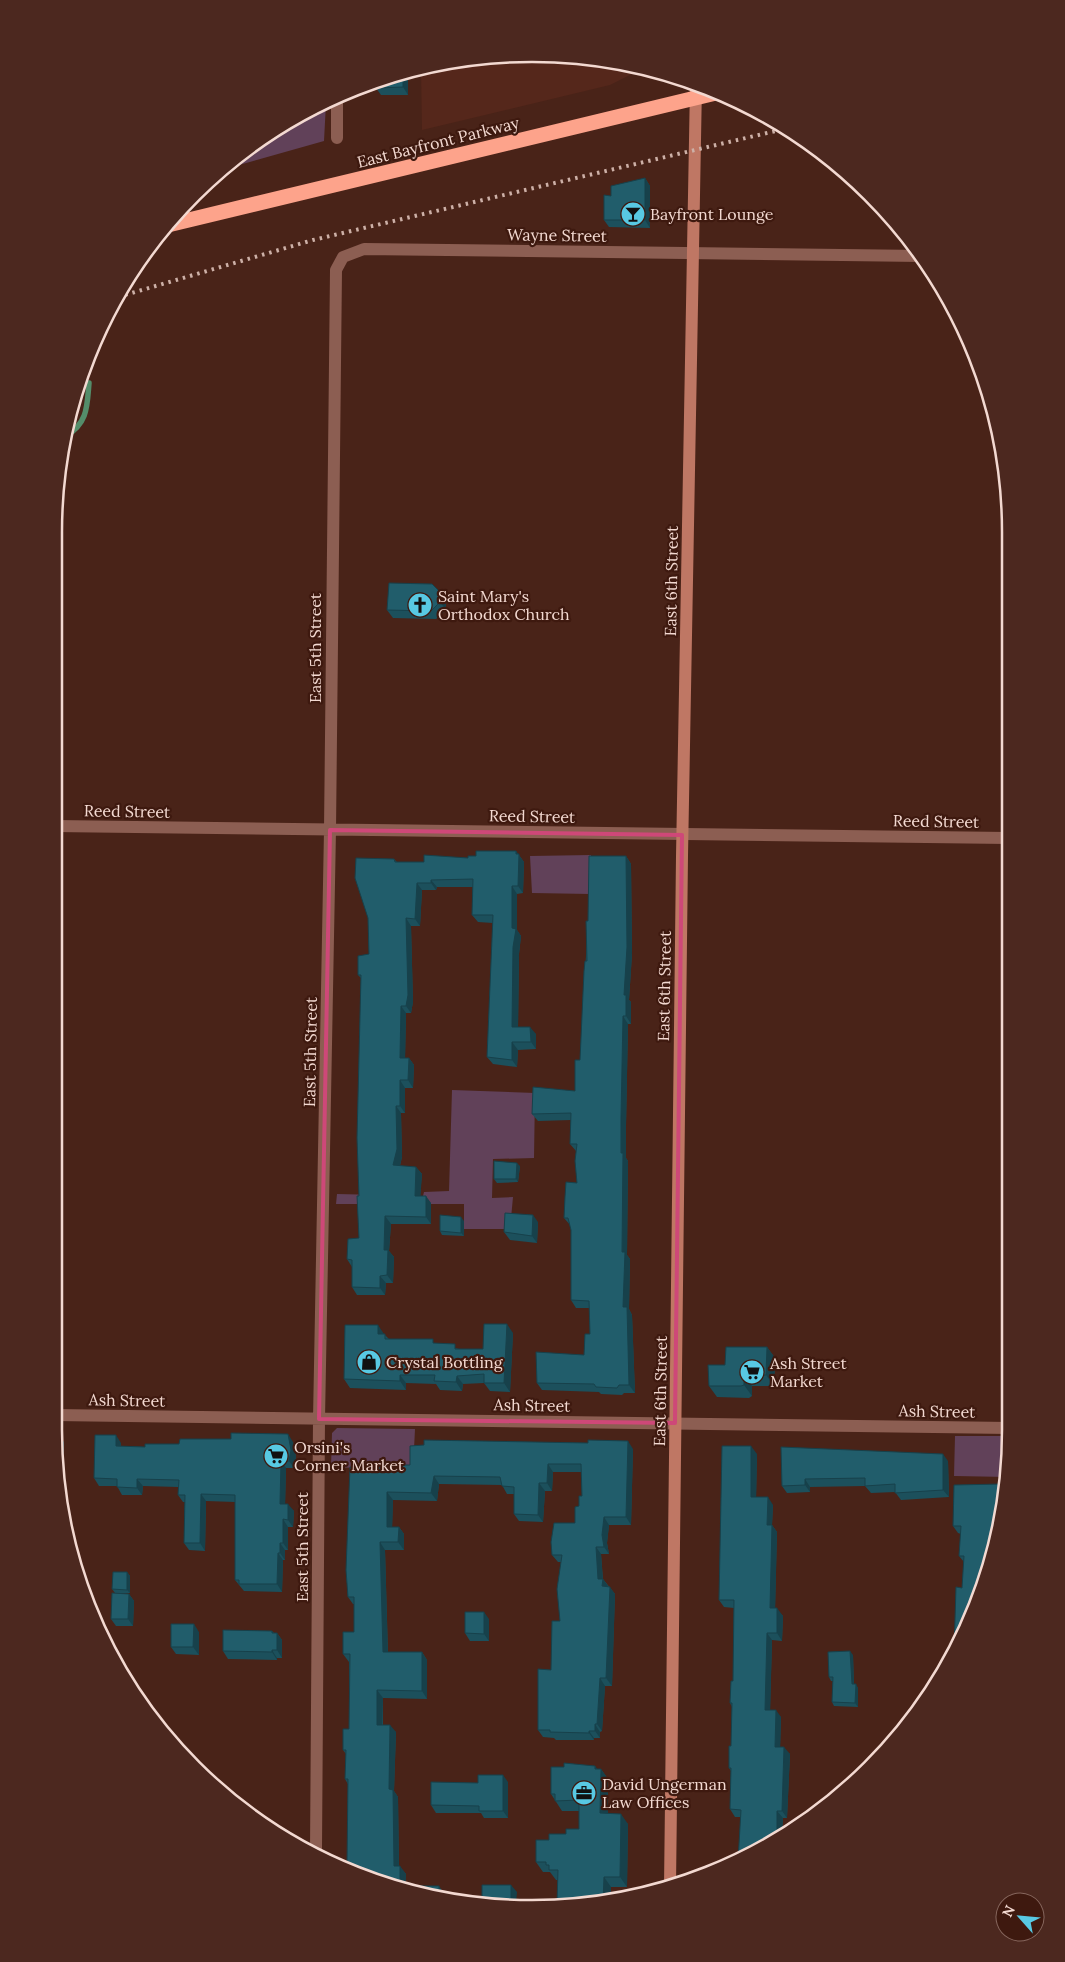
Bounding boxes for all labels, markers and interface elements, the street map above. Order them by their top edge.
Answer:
street label: East Bayfront Parkway [355,112,522,172]
bar icon: Bayfront Lounge [620,201,646,227]
place label: Bayfront Lounge [650,204,774,224]
street label: Wayne Street [507,224,608,246]
street label: East 6th Street [660,525,682,636]
place label: Saint Mary's Orthodox Church [438,586,570,624]
street label: East 5th Street [305,592,325,703]
church icon: Saint Mary's Orthodox Church [407,592,433,618]
street label: Reed Street [84,800,171,822]
street label: Reed Street [489,805,576,827]
street label: Reed Street [893,810,980,832]
street label: East 6th Street [653,930,675,1041]
street label: East 5th Street [299,996,321,1107]
street label: East 6th Street [649,1335,671,1446]
shop icon: Crystal Bottling [356,1349,382,1375]
place label: Crystal Bottling [386,1352,504,1372]
place label: Ash Street Market [769,1353,847,1391]
supermarket icon: Ash Street Market [739,1359,765,1385]
street label: Ash Street [88,1389,166,1411]
street label: Ash Street [493,1394,571,1416]
street label: Ash Street [898,1400,976,1422]
place label: Orsini's Corner Market [294,1437,405,1475]
supermarket icon: Orsini's Corner Market [263,1443,289,1469]
street label: East 5th Street [292,1491,312,1602]
place label: David Ungerman Law Offices [602,1774,727,1812]
office icon: David Ungerman Law Offices [571,1780,597,1806]
north arrow [995,1892,1045,1942]
text: N [998,1902,1019,1920]

